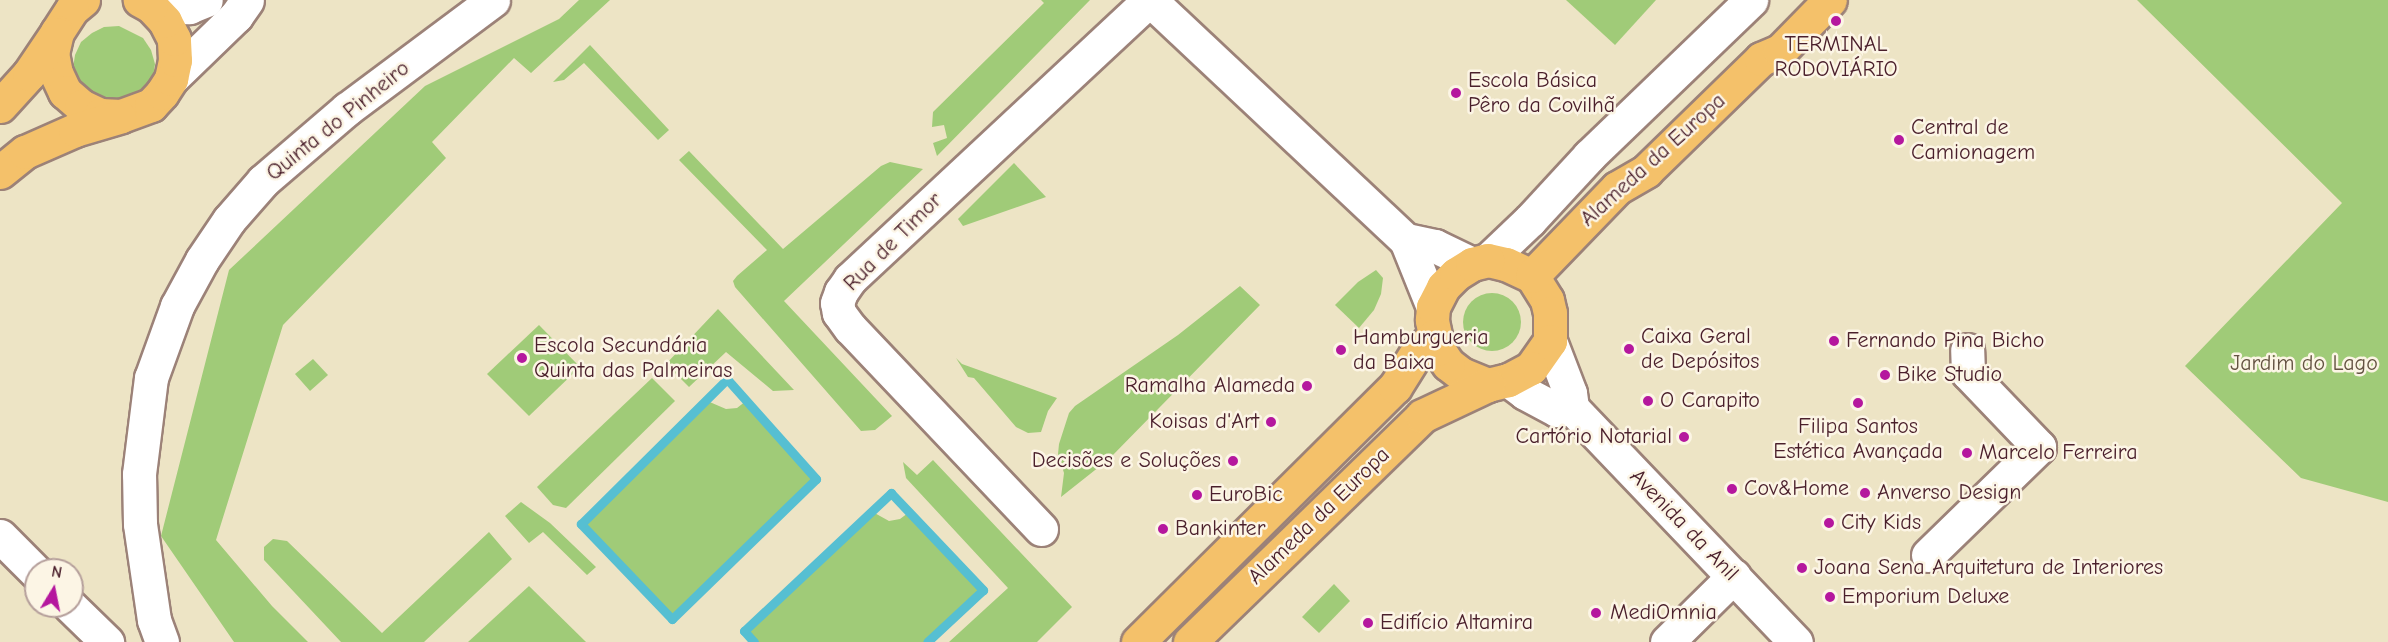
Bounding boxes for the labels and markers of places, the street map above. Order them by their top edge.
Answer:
marker: TERMINAL RODOVIÁRIO [1829,14,1843,28]
place label: TERMINAL RODOVIÁRIO [1774,31,1898,82]
place label: Escola Básica Pêro da Covilhã [1468,67,1615,118]
marker: Escola Básica Pêro da Covilhã [1449,86,1463,100]
place label: Central de Camionagem [1911,114,2035,166]
marker: Central de Camionagem [1892,133,1906,147]
place label: Caixa Geral de Depósitos [1641,323,1759,374]
place label: Hamburgueria da Baixa [1353,324,1489,376]
place label: Fernando Pina Bicho [1846,328,2044,354]
place label: Escola Secundária Quinta das Palmeiras [534,332,732,384]
marker: Fernando Pina Bicho [1827,334,1841,348]
marker: Caixa Geral de Depósitos [1622,342,1636,356]
marker: Hamburgueria da Baixa [1334,343,1348,357]
marker: Escola Secundária Quinta das Palmeiras [515,351,529,365]
place label: Bike Studio [1897,362,2002,388]
marker: Bike Studio [1878,368,1892,382]
place label: Ramalha Alameda [1125,373,1295,399]
marker: Ramalha Alameda [1300,379,1314,393]
place label: O Carapito [1660,388,1760,414]
marker: O Carapito [1641,394,1655,408]
marker: Filipa Santos Estética Avançada [1851,396,1865,410]
place label: Koisas d'Art [1149,409,1259,435]
place label: Filipa Santos Estética Avançada [1773,413,1943,464]
marker: Koisas d'Art [1264,415,1278,429]
place label: Cartório Notarial [1516,424,1672,450]
marker: Cartório Notarial [1677,430,1691,444]
place label: Marcelo Ferreira [1979,440,2137,466]
marker: Marcelo Ferreira [1960,446,1974,460]
place label: Decisões e Soluções [1032,448,1221,474]
marker: Decisões e Soluções [1226,454,1240,468]
place label: Cov&Home [1744,476,1849,502]
place label: Anverso Design [1877,480,2021,506]
place label: EuroBic [1209,482,1283,508]
marker: Cov&Home [1725,482,1739,496]
marker: Anverso Design [1858,486,1872,500]
marker: EuroBic [1190,488,1204,502]
place label: City Kids [1841,510,1921,536]
place label: Bankinter [1175,516,1265,542]
marker: City Kids [1822,516,1836,530]
marker: Bankinter [1156,522,1170,536]
place label: Joana Sena Arquitetura de Interiores [1814,555,2163,581]
marker: Joana Sena Arquitetura de Interiores [1795,561,1809,575]
place label: Emporium Deluxe [1842,584,2009,610]
marker: Emporium Deluxe [1823,590,1837,604]
place label: MediOmnia [1610,600,1717,626]
marker: MediOmnia [1587,604,1605,622]
place label: Edifício Altamira [1380,610,1533,636]
marker: Edifício Altamira [1361,616,1375,630]

